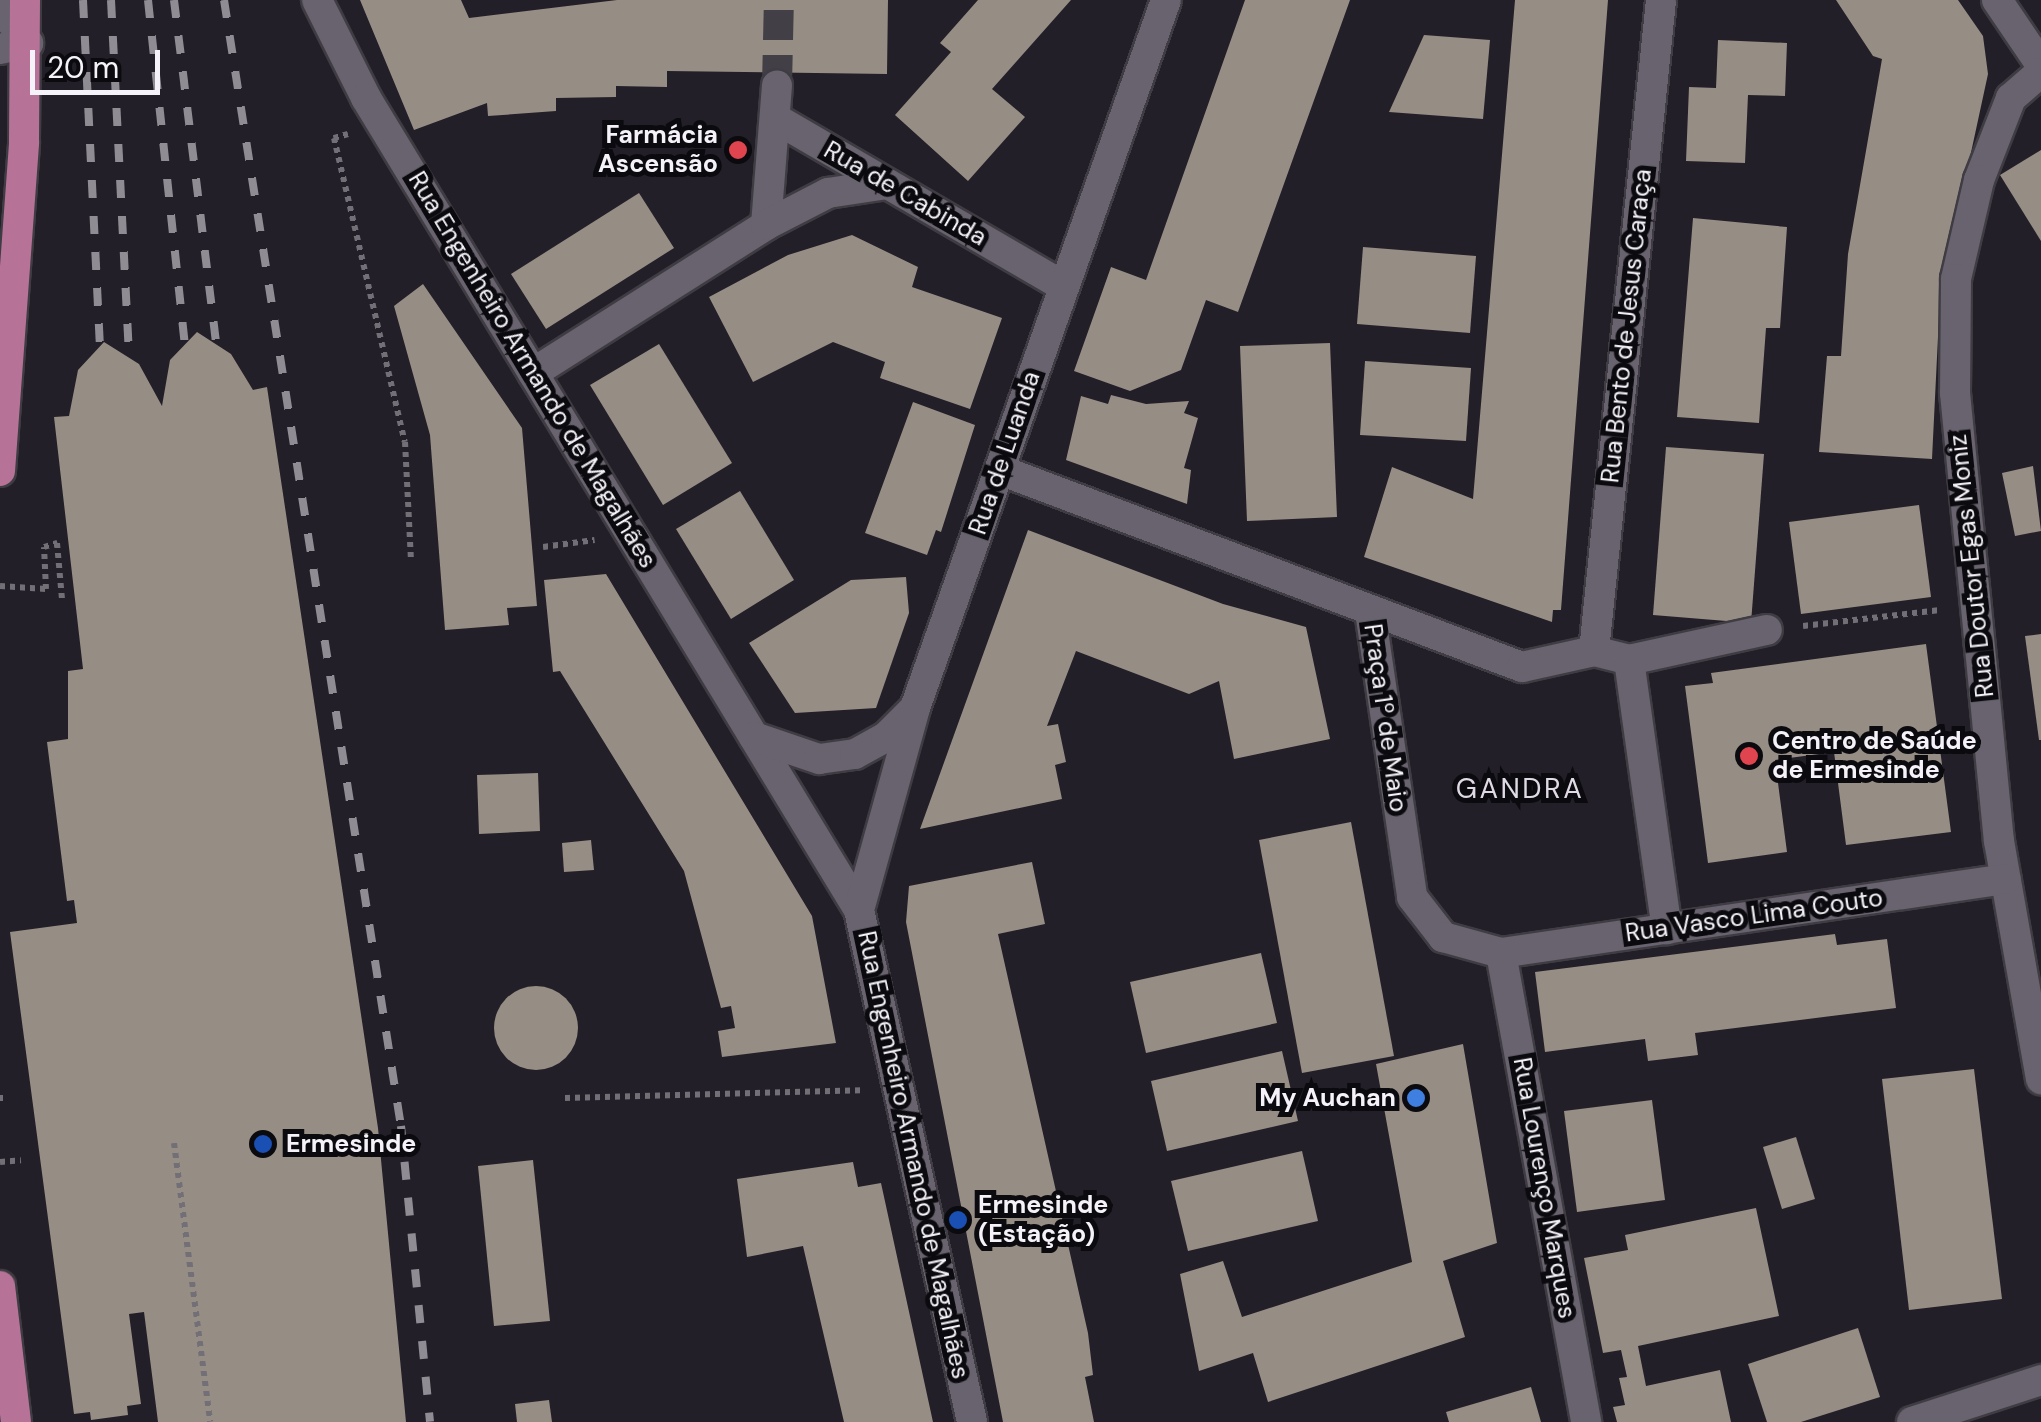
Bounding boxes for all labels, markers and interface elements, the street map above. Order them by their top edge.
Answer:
scale bar [35,30,165,92]
text: 20 m [47,48,119,87]
place label: Farmácia Ascensão [598,121,718,180]
street label: Rua de Cabinda [818,135,992,253]
marker: Farmácia Ascensão [727,139,749,161]
street label: Rua Engenheiro Armando de Magalhães [401,166,663,574]
street label: Rua Bento de Jesus Caraça [1596,168,1658,484]
street label: Rua de Luanda [963,367,1047,539]
street label: Rua Doutor Egas Moniz [1943,433,2001,699]
street label: Praça 1º de Maio [1357,622,1413,814]
place label: Centro de Saúde de Ermesinde [1772,727,1977,786]
marker: Centro de Saúde de Ermesinde [1736,743,1762,769]
district label: GANDRA [1456,772,1584,806]
street label: Rua Vasco Lima Couto [1623,883,1885,949]
street label: Rua Engenheiro Armando de Magalhães [851,928,975,1382]
street label: Rua Lourenço Marques [1506,1055,1582,1321]
place label: My Auchan [1259,1083,1396,1113]
marker: My Auchan [1405,1087,1427,1109]
place label: Ermesinde [286,1129,416,1159]
marker: Ermesinde [250,1131,276,1157]
place label: Ermesinde (Estação) [978,1191,1108,1250]
marker: Ermesinde (Estação) [947,1209,969,1231]

